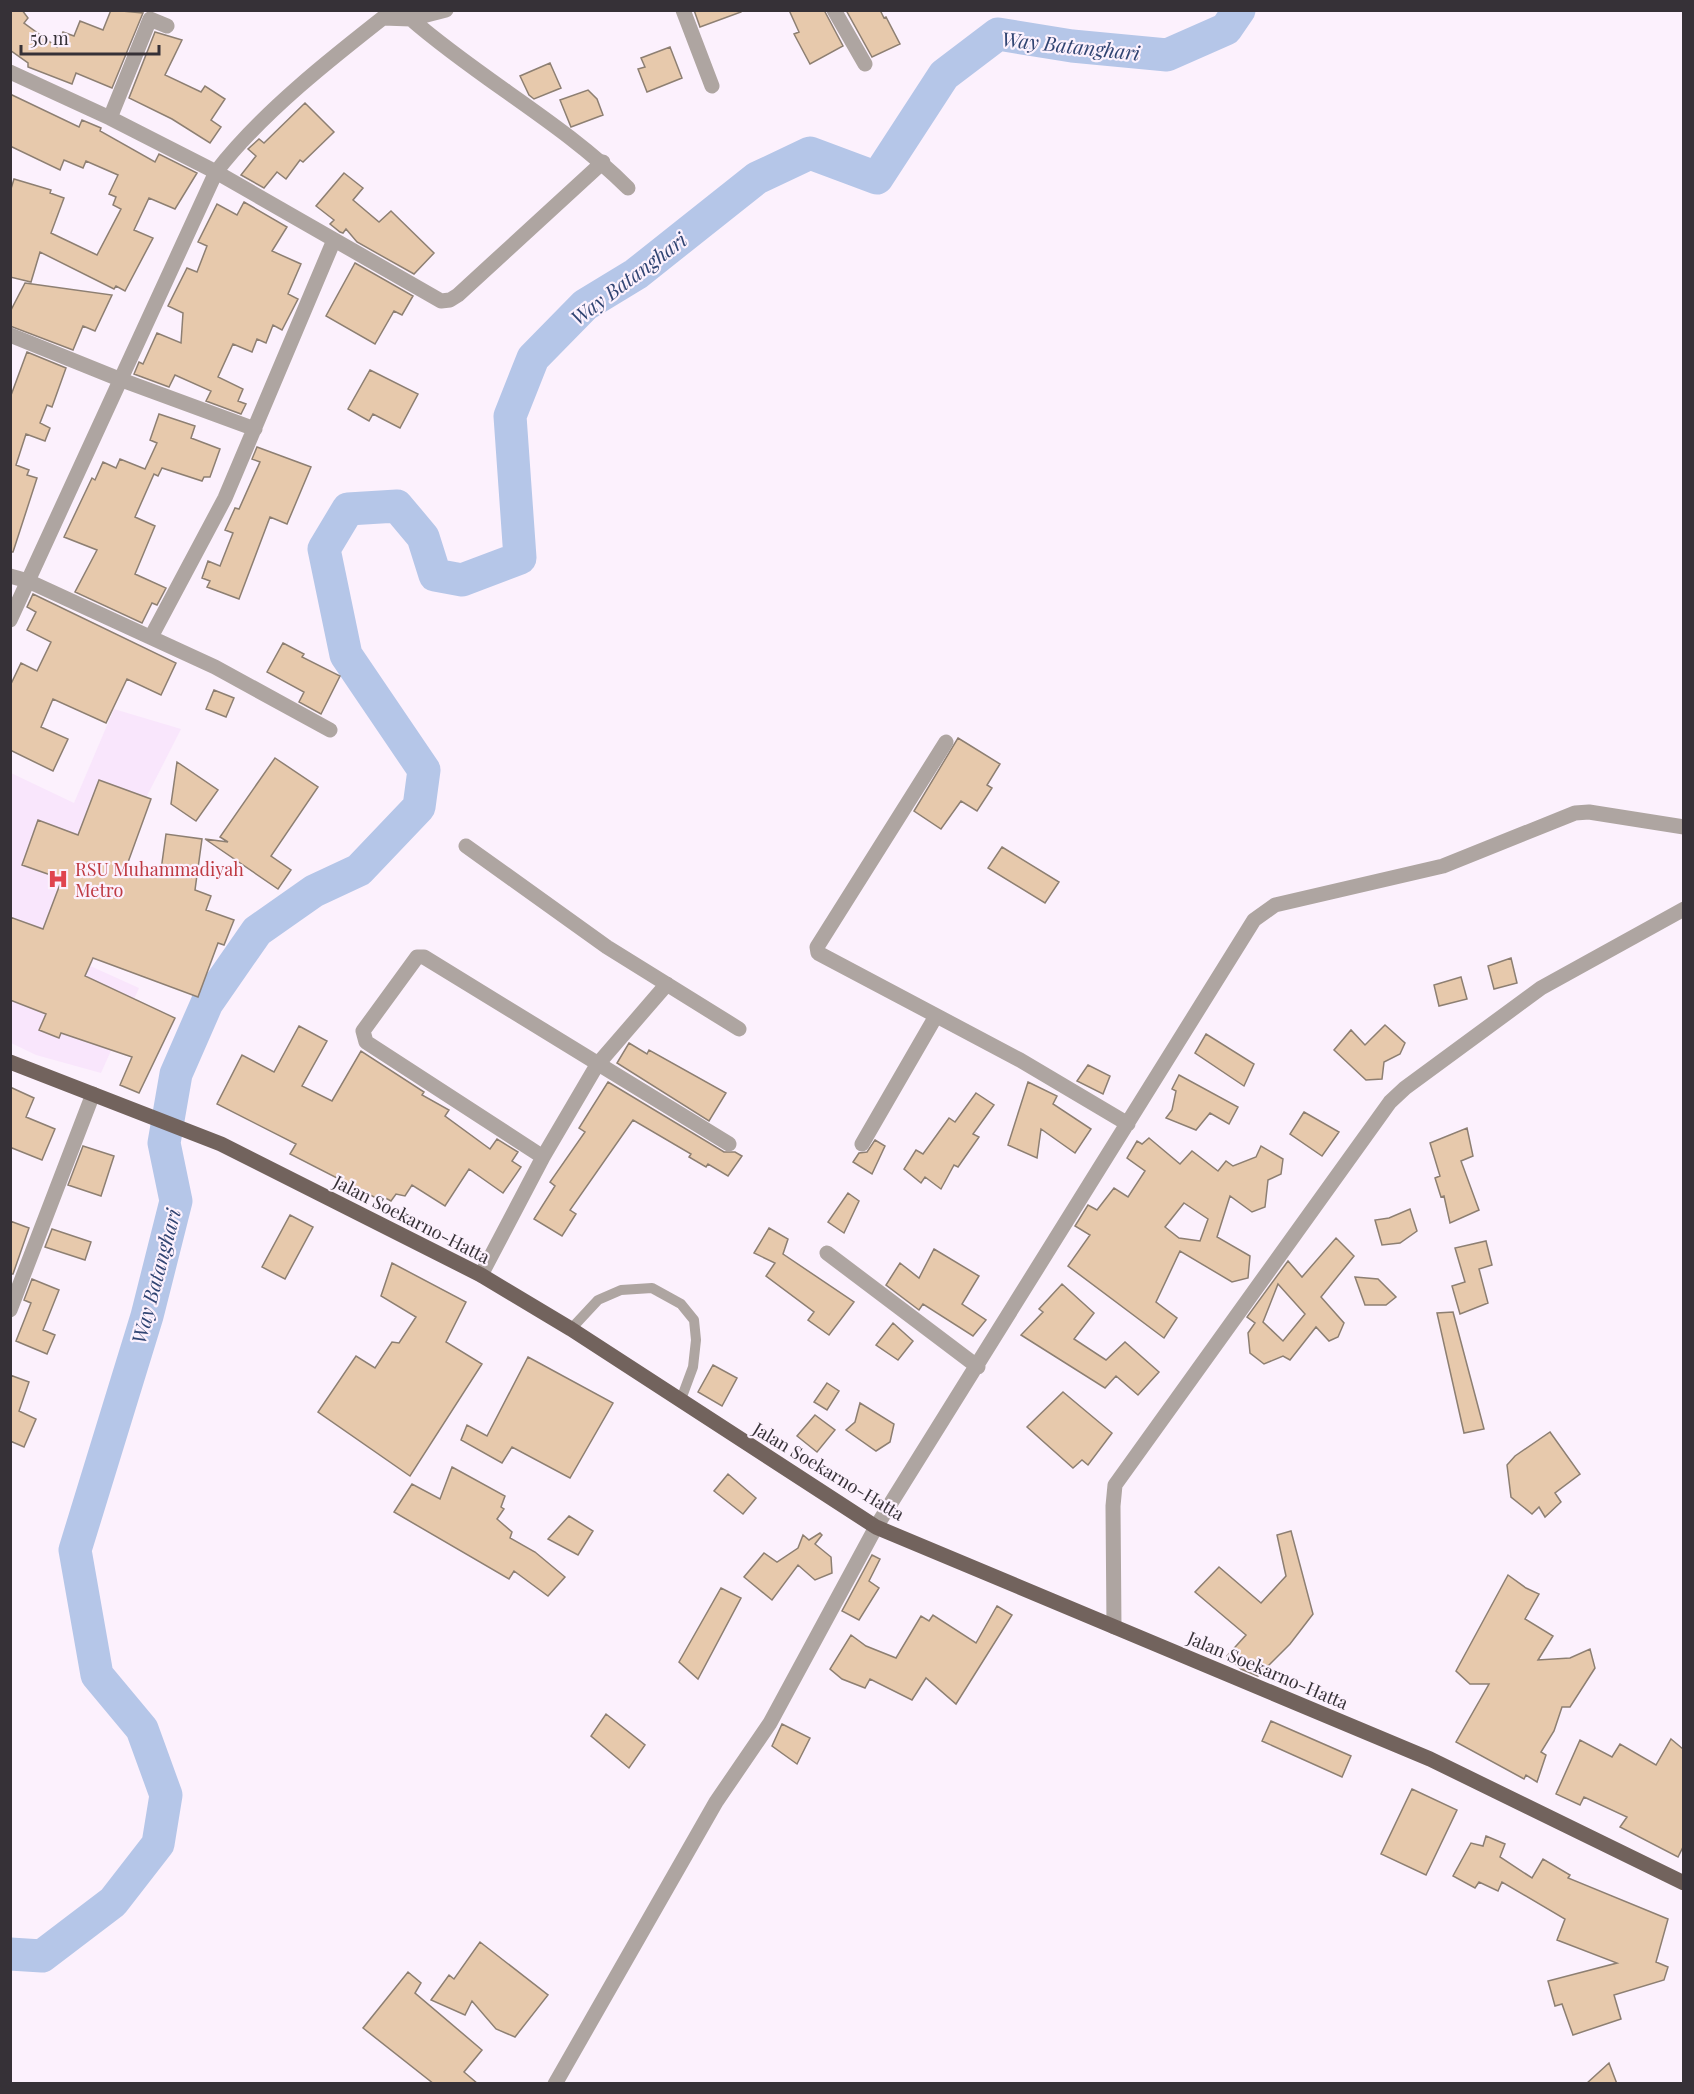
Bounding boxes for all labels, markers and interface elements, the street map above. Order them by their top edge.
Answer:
scale bar [21,18,159,56]
water label: Way Batanghari [1001,24,1142,66]
text: 50 m [30,26,69,50]
water label: Way Batanghari [564,225,692,331]
place label: RSU Muhammadiyah Metro [75,857,244,902]
hospital icon: RSU Muhammadiyah Metro [46,867,70,891]
street label: Jalan Soekarno-Hatta [329,1169,494,1269]
water label: Way Batanghari [124,1205,186,1347]
street label: Jalan Soekarno-Hatta [748,1416,909,1526]
street label: Jalan Soekarno-Hatta [1183,1625,1352,1715]

